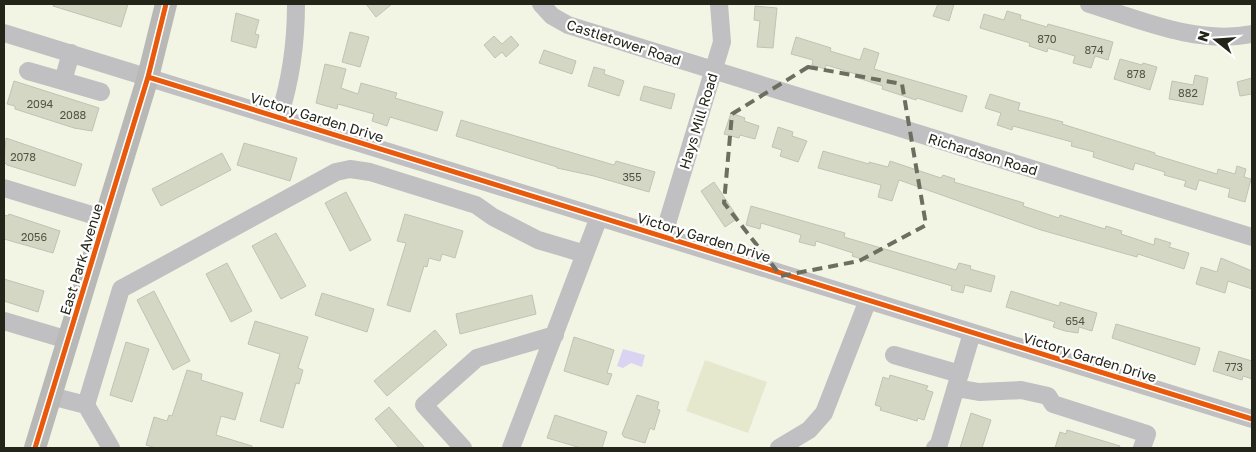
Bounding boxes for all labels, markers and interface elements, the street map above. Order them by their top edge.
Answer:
street label: Castletower Road [565,15,683,69]
north arrow [1191,15,1241,65]
text: N [1193,28,1213,44]
house number: 870 [1037,32,1057,45]
house number: 874 [1084,43,1104,56]
house number: 878 [1126,67,1146,80]
street label: Hays Mill Road [675,71,721,171]
house number: 882 [1178,86,1198,99]
street label: Victory Garden Drive [248,89,386,145]
house number: 2094 [27,97,54,110]
house number: 2088 [60,108,87,121]
street label: Richardson Road [926,129,1040,179]
house number: 2078 [10,150,36,163]
house number: 355 [622,170,642,183]
street label: East Park Avenue [56,201,106,317]
street label: Victory Garden Drive [635,209,773,265]
house number: 2056 [21,230,47,243]
house number: 654 [1065,314,1085,327]
street label: Victory Garden Drive [1021,329,1159,385]
house number: 773 [1225,360,1243,373]

